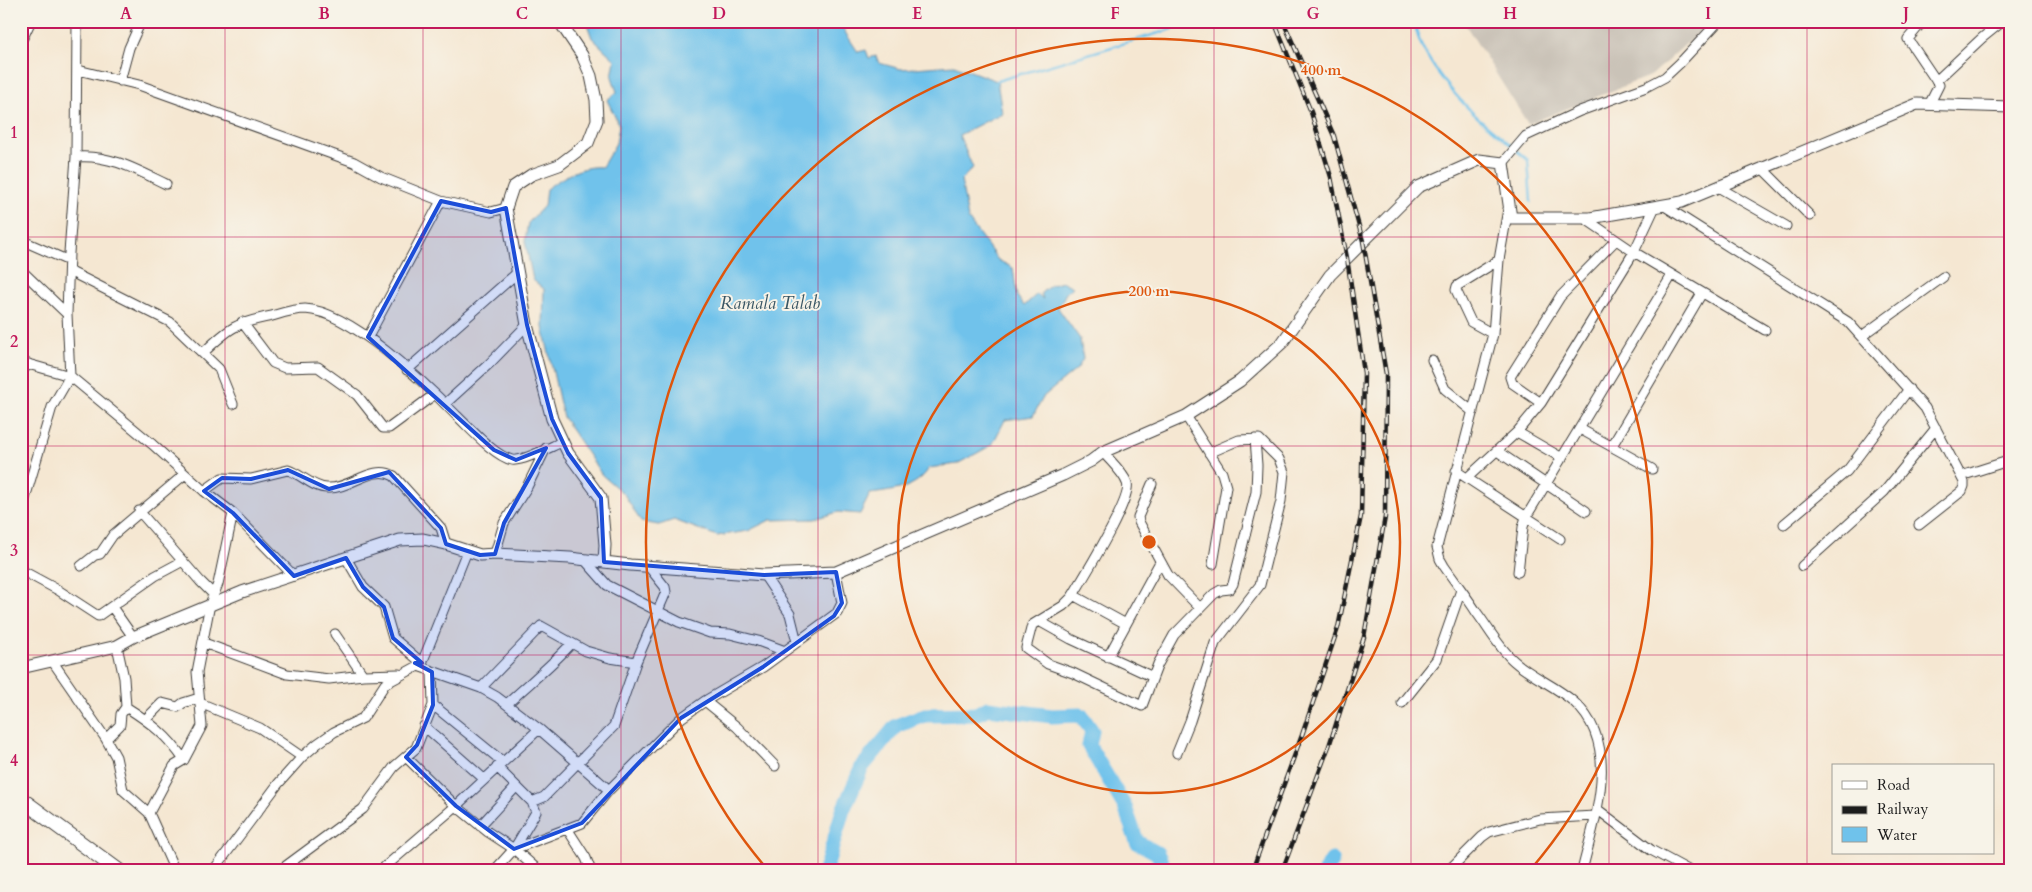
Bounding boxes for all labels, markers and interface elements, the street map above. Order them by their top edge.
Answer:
text: A [120,3,132,25]
text: B [318,3,330,25]
text: C [516,3,528,25]
text: D [712,3,726,25]
text: E [912,3,922,25]
text: F [1110,3,1120,25]
text: G [1306,3,1320,25]
text: H [1503,3,1517,25]
text: I [1705,3,1711,25]
text: J [1901,3,1909,25]
text: 400 m [1301,60,1342,80]
text: 1 [10,122,18,144]
text: 200 m [1129,281,1170,301]
water label: Ramala Talab [720,291,820,316]
text: 2 [10,331,18,353]
centre of rings [1140,533,1158,551]
text: 3 [10,540,18,562]
text: 4 [10,750,18,772]
legend [1832,764,1994,854]
text: Road [1877,775,1910,795]
text: Railway [1877,799,1928,819]
text: Water [1876,825,1918,845]

